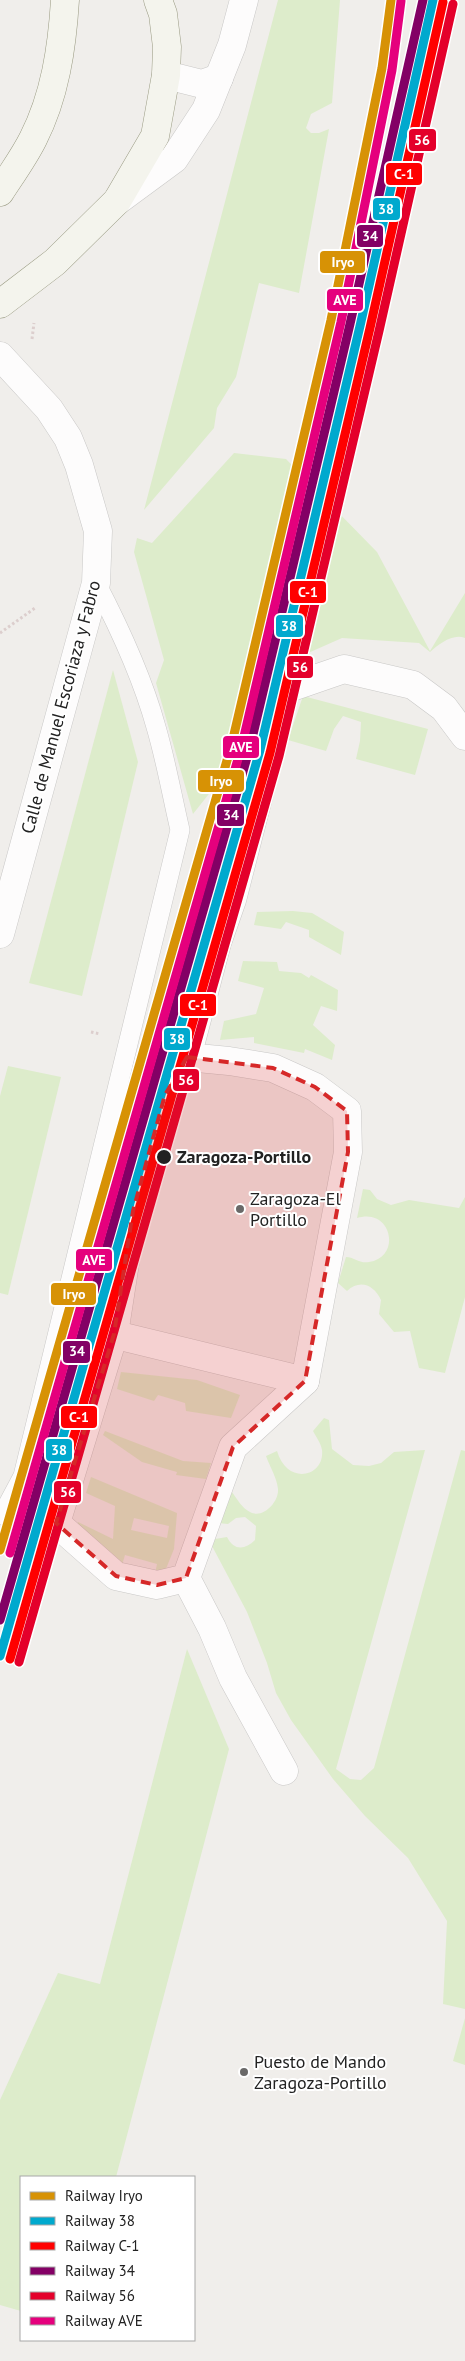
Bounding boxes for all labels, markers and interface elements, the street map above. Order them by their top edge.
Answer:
line badge: 56 [408,128,437,152]
text: 56 [414,131,430,149]
line badge: C-1 [385,162,423,186]
text: C-1 [394,165,414,183]
line badge: 38 [372,197,401,221]
text: 38 [378,200,394,218]
line badge: 34 [356,224,384,248]
text: 34 [362,227,378,245]
line badge: Iryo [319,250,366,274]
text: Iryo [331,253,355,271]
line badge: AVE [326,288,364,312]
text: AVE [333,291,357,309]
street label: Calle de Manuel Escoriaza y Fabro [16,578,105,836]
line badge: C-1 [289,580,327,604]
text: C-1 [298,583,318,601]
line badge: 38 [275,614,304,638]
text: 38 [281,617,297,635]
line badge: 56 [286,655,314,679]
text: 56 [292,658,308,676]
line badge: AVE [222,735,260,759]
text: AVE [229,738,253,756]
line badge: Iryo [197,769,245,793]
text: Iryo [209,772,233,790]
line badge: 34 [216,803,245,827]
text: 34 [223,806,239,824]
line badge: C-1 [179,993,217,1017]
text: C-1 [188,996,208,1014]
line badge: 38 [163,1027,191,1051]
text: 38 [169,1030,185,1048]
line badge: 56 [172,1068,200,1092]
text: 56 [178,1071,194,1089]
place label: Zaragoza-Portillo [177,1145,311,1168]
marker: Zaragoza-Portillo [155,1148,173,1166]
place label: Zaragoza-El Portillo [250,1187,342,1231]
marker: Zaragoza-El Portillo [234,1203,246,1215]
line badge: AVE [75,1248,113,1272]
text: AVE [82,1251,106,1269]
line badge: Iryo [50,1282,97,1306]
text: Iryo [62,1285,86,1303]
line badge: 34 [62,1340,91,1364]
text: 34 [69,1342,85,1360]
line badge: C-1 [60,1405,98,1429]
text: C-1 [69,1408,89,1426]
line badge: 38 [45,1438,73,1462]
text: 38 [51,1441,67,1459]
line badge: 56 [53,1480,82,1504]
text: 56 [60,1483,76,1501]
place label: Puesto de Mando Zaragoza-Portillo [254,2050,387,2094]
marker: Puesto de Mando Zaragoza-Portillo [238,2066,250,2078]
legend [20,2176,195,2341]
text: Railway Iryo [65,2186,143,2205]
text: Railway 38 [65,2211,135,2230]
text: Railway C-1 [65,2236,140,2255]
text: Railway 34 [65,2261,135,2280]
text: Railway 56 [65,2286,135,2305]
text: Railway AVE [65,2311,143,2330]

